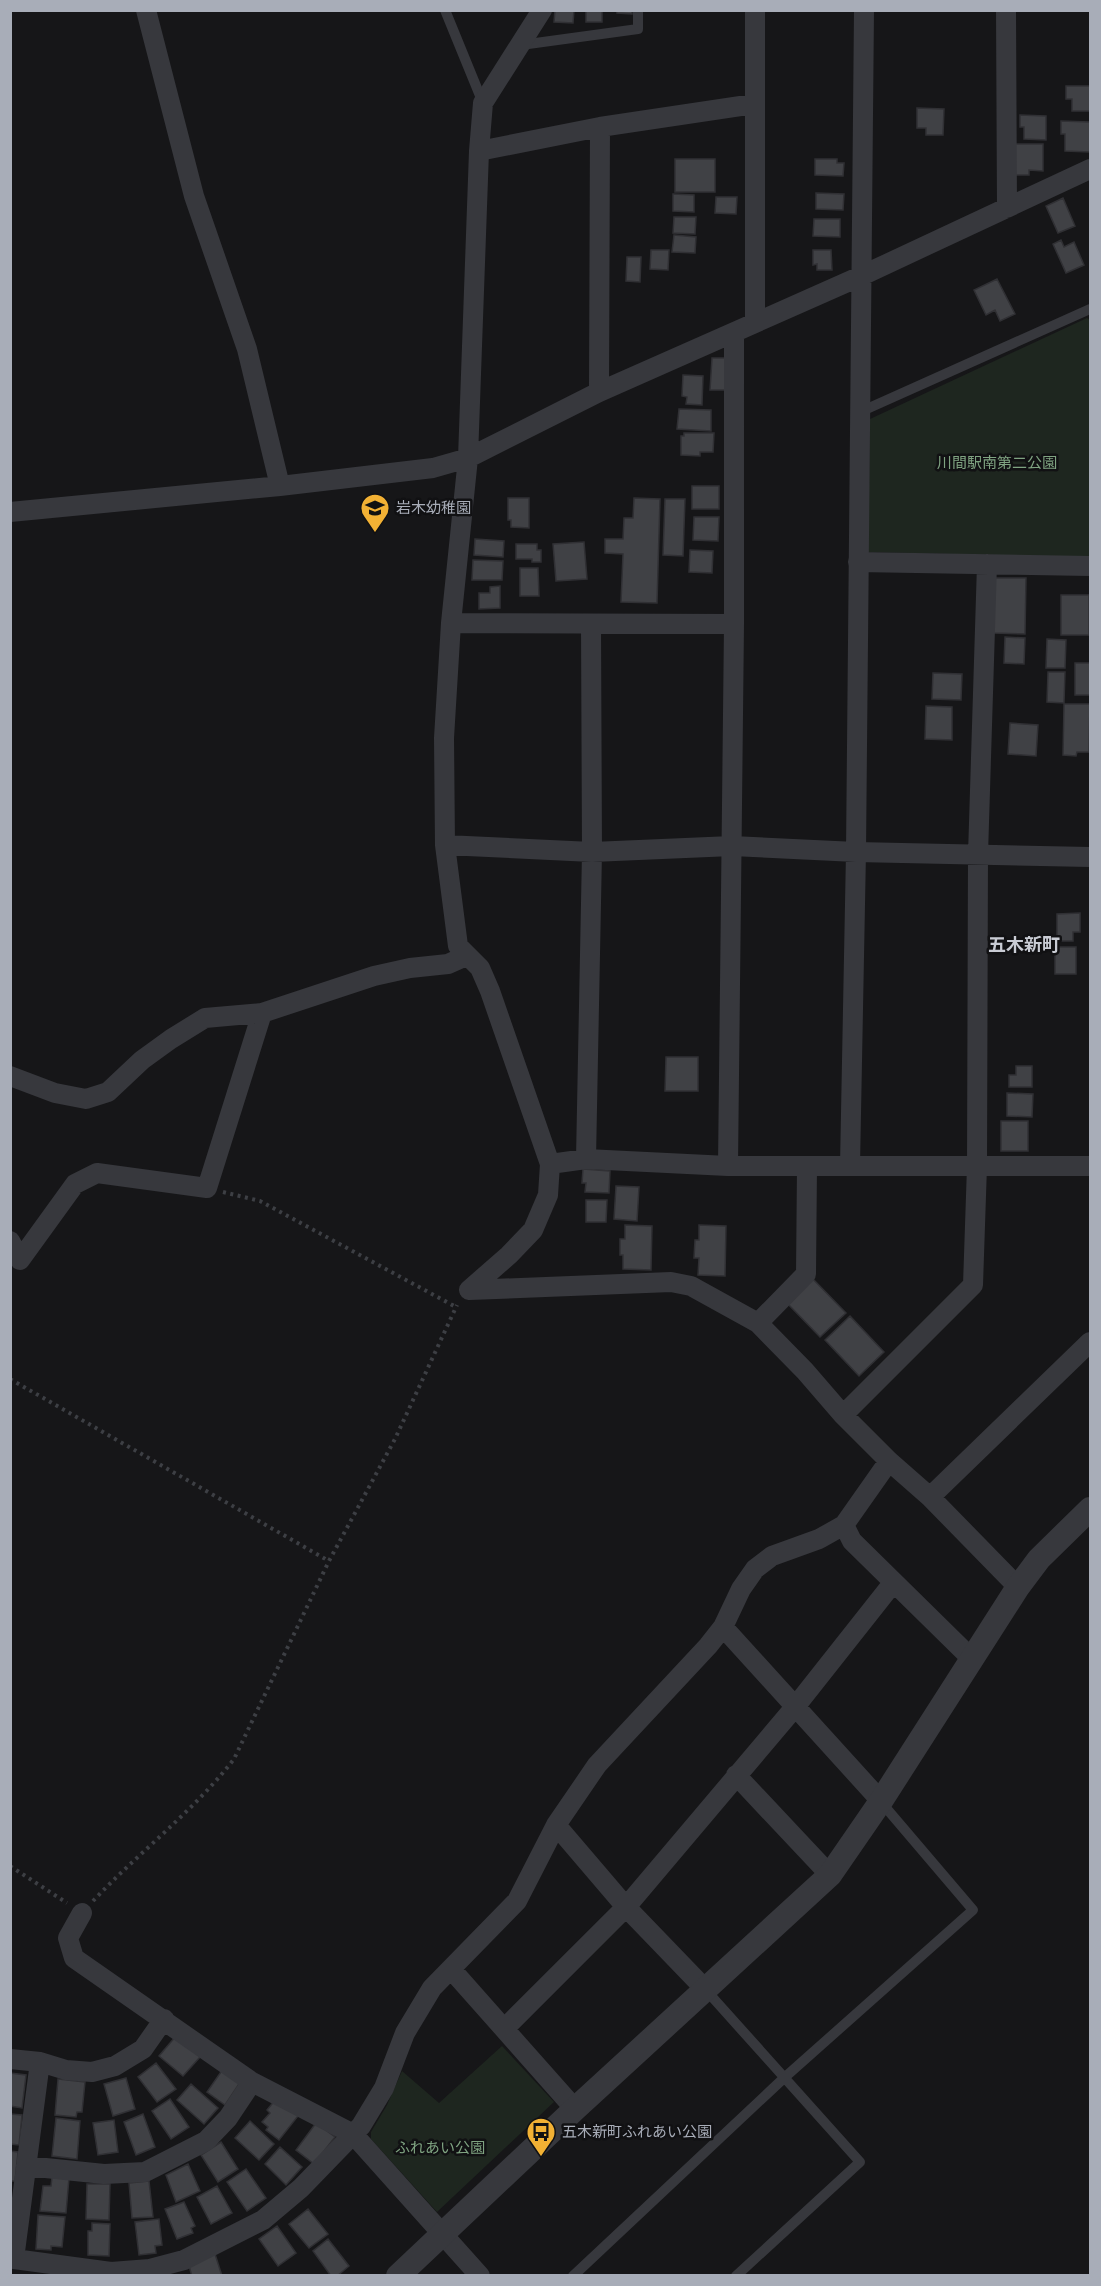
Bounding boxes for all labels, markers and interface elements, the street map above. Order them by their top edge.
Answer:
park label: 川間駅南第二公園 [937,452,1057,473]
school or university icon: 岩木幼稚園 [359,492,391,534]
place label: 岩木幼稚園 [396,497,471,518]
district label: 五木新町 [988,932,1060,957]
bus stop icon: 五木新町ふれあい公園 [525,2116,557,2158]
place label: 五木新町ふれあい公園 [562,2121,712,2142]
park label: ふれあい公園 [395,2137,485,2158]

